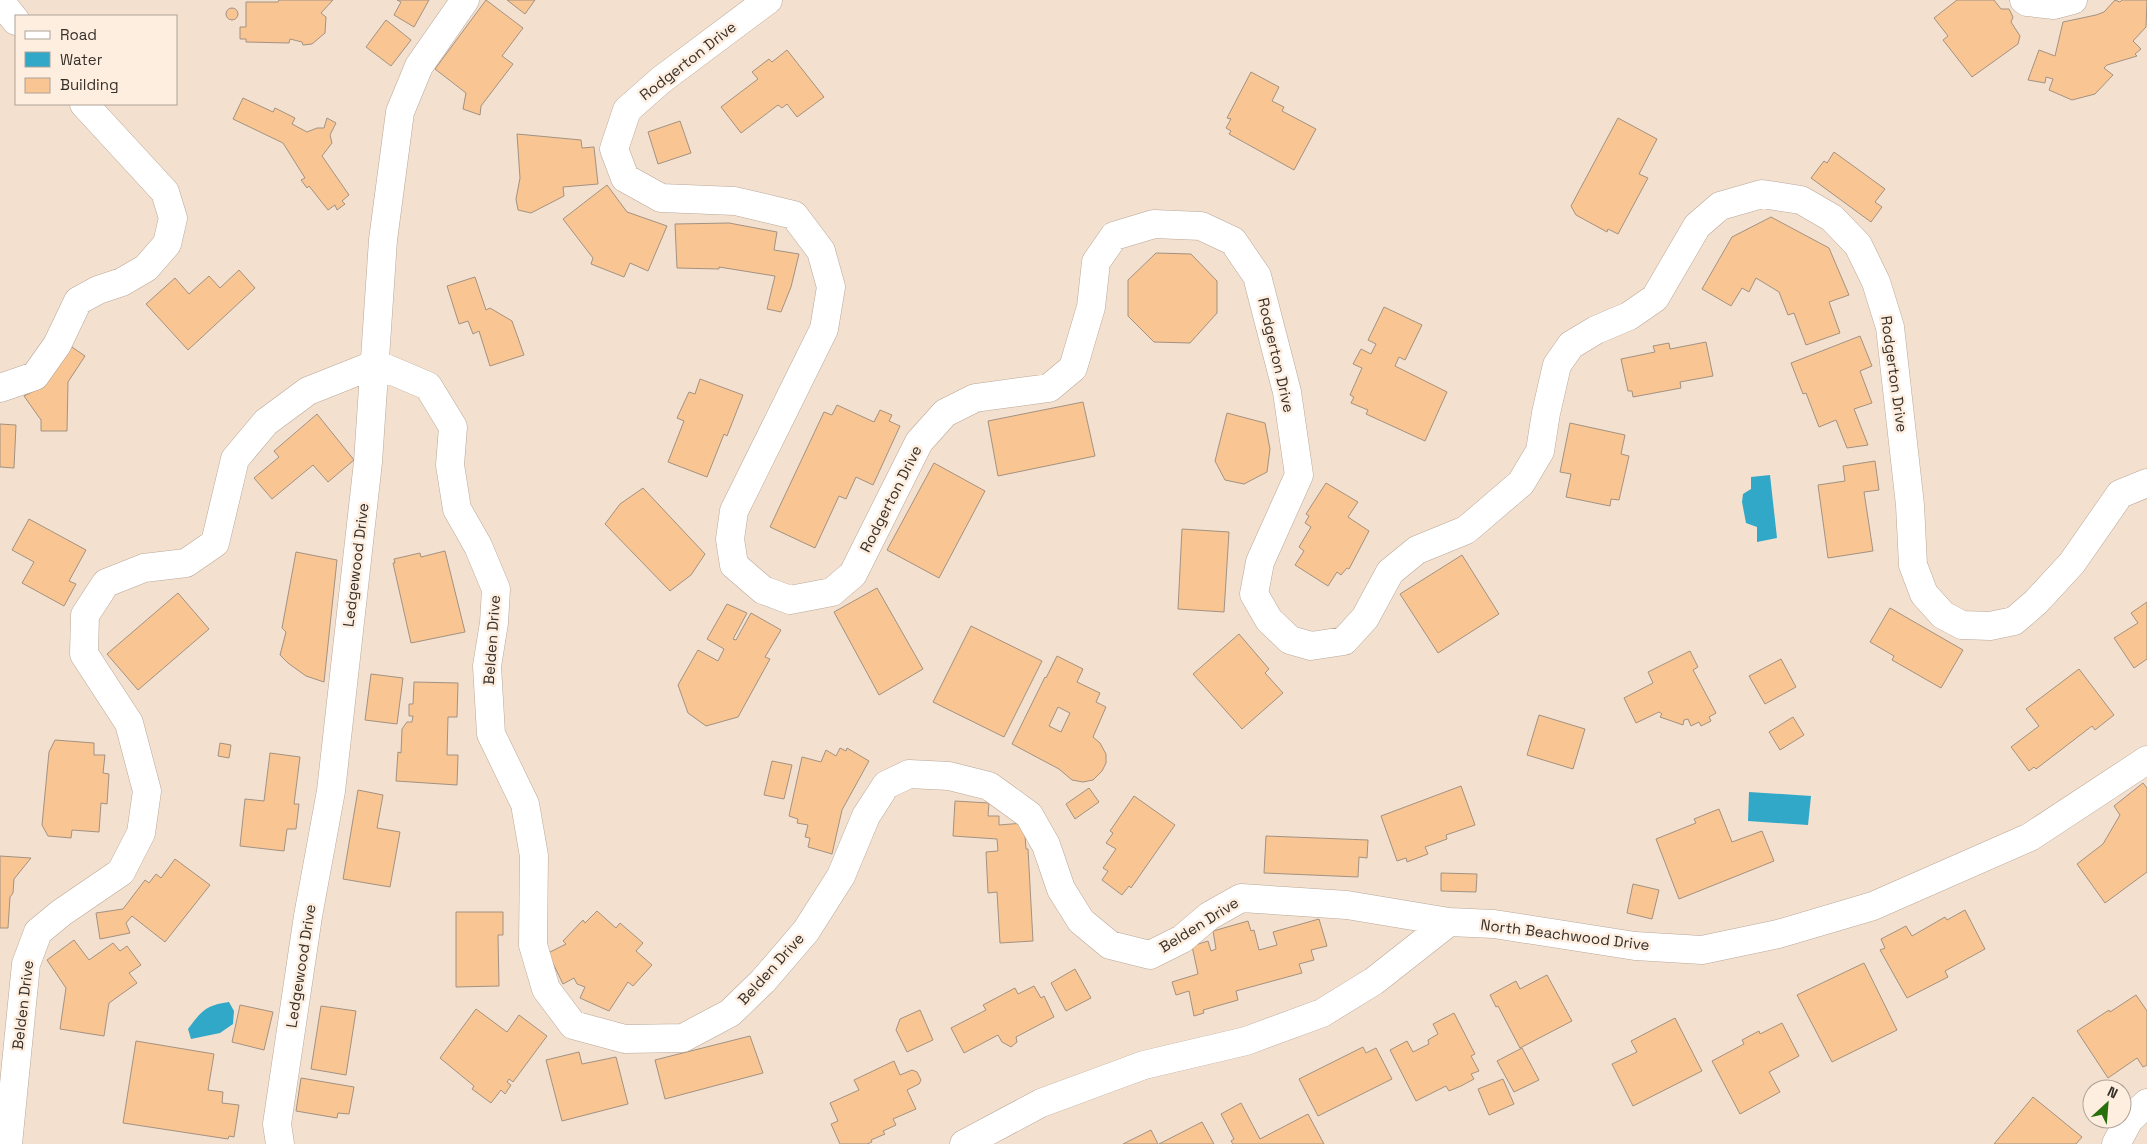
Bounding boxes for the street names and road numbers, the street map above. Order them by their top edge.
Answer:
street label: Rodgerton Drive [636,17,740,104]
street label: Rodgerton Drive [1254,296,1299,414]
street label: Rodgerton Drive [1877,314,1912,434]
street label: Rodgerton Drive [855,442,926,555]
street label: Ledgewood Drive [338,502,373,628]
street label: Belden Drive [479,594,504,686]
street label: Belden Drive [1156,893,1242,956]
street label: Ledgewood Drive [281,903,320,1029]
street label: North Beachwood Drive [1480,915,1651,954]
street label: Belden Drive [733,929,808,1008]
street label: Belden Drive [8,959,37,1051]

